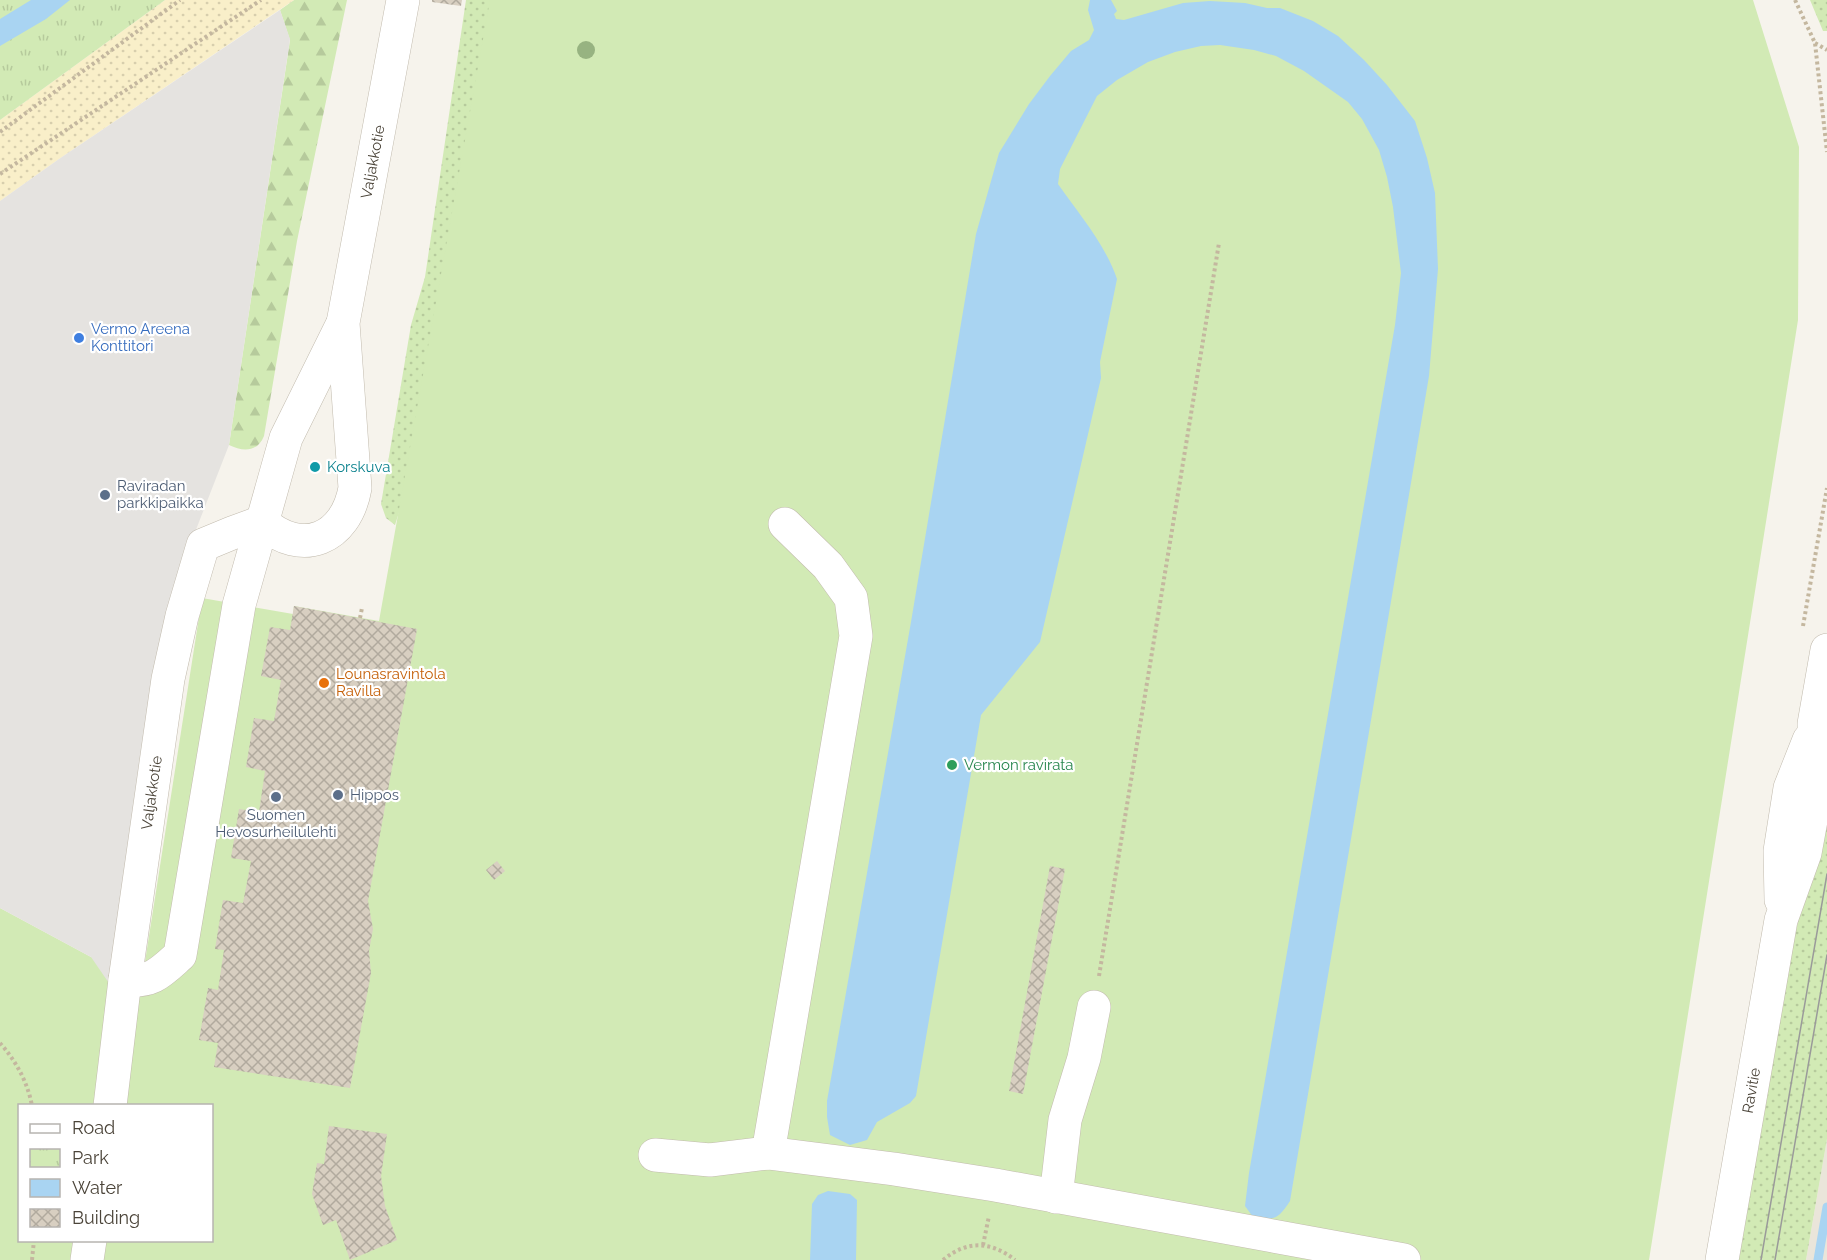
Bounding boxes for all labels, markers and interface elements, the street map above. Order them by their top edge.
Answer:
street label: Valjakkotie [357,123,389,200]
place label: Vermo Areena Konttitori [91,320,190,355]
marker: Vermo Areena Konttitori [72,331,86,345]
place label: Korskuva [327,458,390,476]
marker: Korskuva [308,460,322,474]
place label: Raviradan parkkipaikka [117,477,204,512]
marker: Raviradan parkkipaikka [98,488,112,502]
place label: Lounasravintola Ravilla [336,665,446,700]
marker: Lounasravintola Ravilla [317,676,331,690]
street label: Valjakkotie [138,754,166,831]
place label: Vermon ravirata [964,756,1074,774]
marker: Vermon ravirata [945,758,959,772]
place label: Hippos [350,786,399,804]
marker: Hippos [331,788,345,802]
marker: Suomen Hevosurheilulehti [269,790,283,804]
place label: Suomen Hevosurheilulehti [215,806,337,841]
street label: Ravitie [1739,1066,1764,1115]
legend [18,1104,213,1242]
text: Road [72,1117,115,1138]
text: Park [72,1147,109,1168]
text: Water [72,1177,123,1198]
text: Building [72,1207,140,1228]

